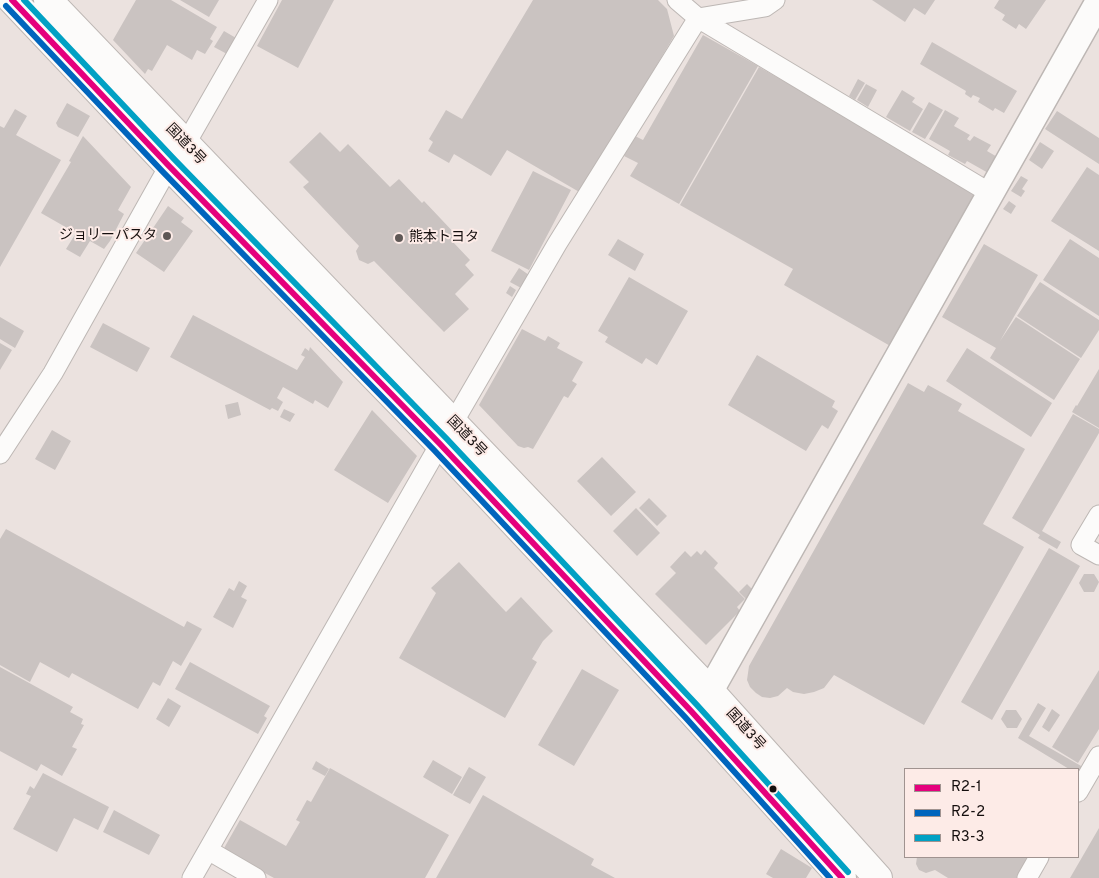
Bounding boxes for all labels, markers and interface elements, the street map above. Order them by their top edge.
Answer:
street label: 国道3号 [161,121,209,169]
place label: ジョリーパスタ [59,228,157,244]
marker: ジョリーパスタ [161,230,173,242]
place label: 熊本トヨタ [409,230,479,246]
marker: 熊本トヨタ [393,232,405,244]
street label: 国道3号 [442,413,490,461]
street label: 国道3号 [722,706,768,754]
legend [904,768,1079,858]
text: R2-1 [951,778,982,797]
unlabelled marker [768,784,778,794]
text: R2-2 [951,803,985,822]
text: R3-3 [951,828,985,847]

